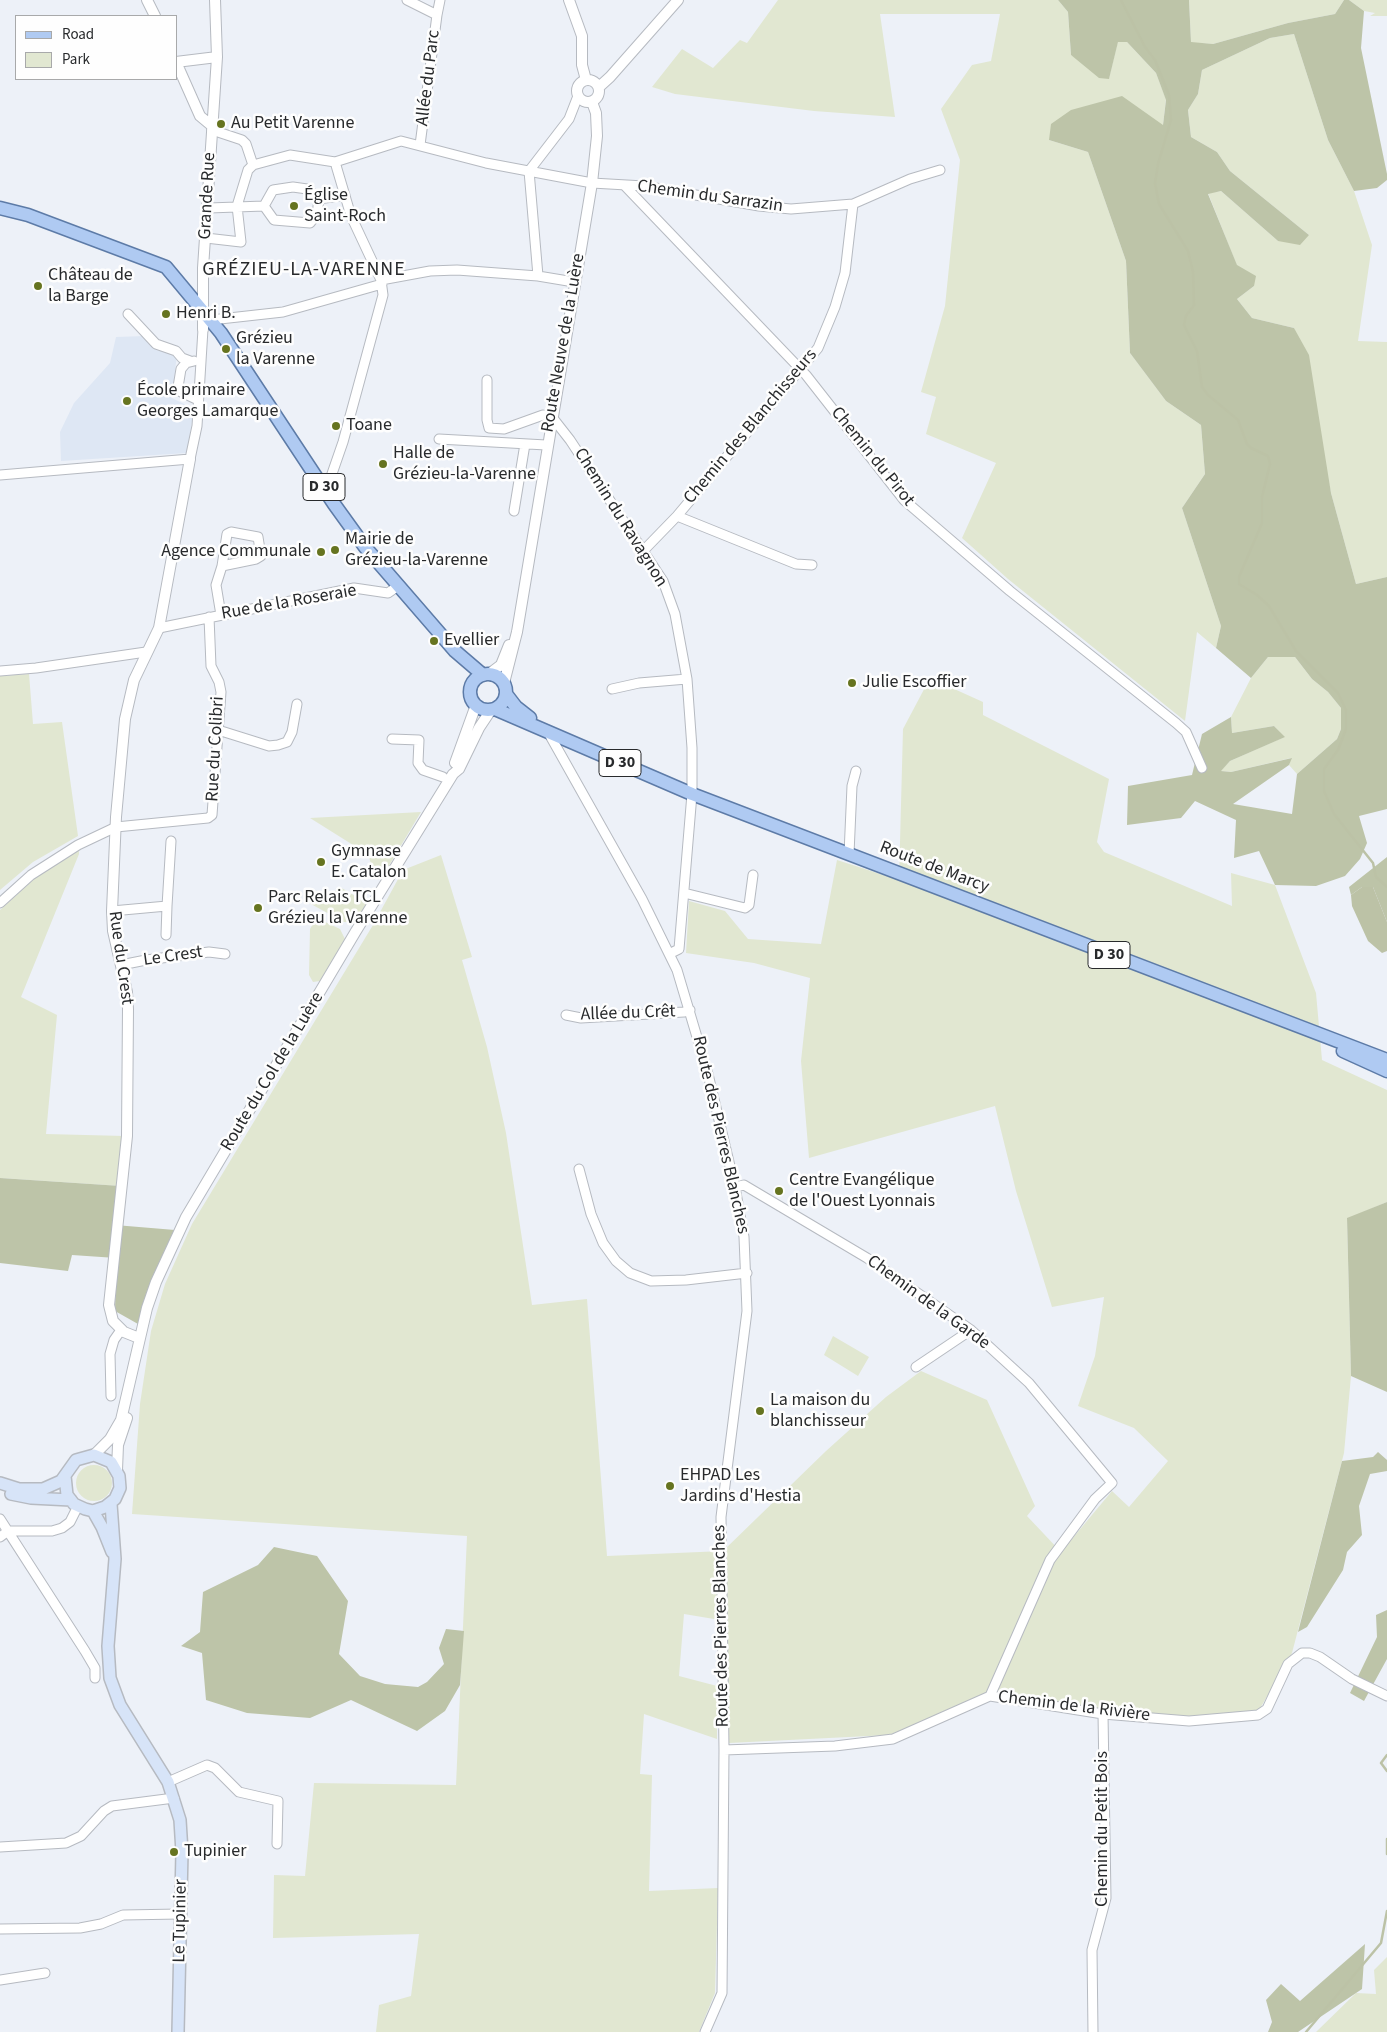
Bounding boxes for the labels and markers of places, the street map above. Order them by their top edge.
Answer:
place label: Au Petit Varenne [231,113,354,135]
marker: Au Petit Varenne [215,118,227,130]
place label: Église Saint-Roch [304,185,386,228]
marker: Église Saint-Roch [288,200,300,212]
place label: Château de la Barge [48,265,133,308]
marker: Château de la Barge [32,280,44,292]
place label: Henri B. [176,303,236,325]
marker: Henri B. [160,308,172,320]
place label: Grézieu la Varenne [236,328,315,370]
marker: Grézieu la Varenne [220,343,232,355]
place label: École primaire Georges Lamarque [137,380,278,422]
marker: École primaire Georges Lamarque [121,395,133,407]
place label: Toane [346,415,392,437]
marker: Toane [330,420,342,432]
place label: Halle de Grézieu-la-Varenne [393,443,536,486]
marker: Halle de Grézieu-la-Varenne [377,458,389,470]
place label: Mairie de Grézieu-la-Varenne [345,529,488,572]
place label: Agence Communale [161,541,311,563]
marker: Mairie de Grézieu-la-Varenne [329,544,341,556]
marker: Agence Communale [315,546,327,558]
place label: Evellier [444,630,499,652]
marker: Evellier [428,635,440,647]
place label: Julie Escoffier [862,672,967,694]
marker: Julie Escoffier [846,677,858,689]
place label: Gymnase E. Catalon [331,841,407,884]
marker: Gymnase E. Catalon [315,856,327,868]
place label: Parc Relais TCL Grézieu la Varenne [268,887,407,930]
marker: Parc Relais TCL Grézieu la Varenne [252,902,264,914]
place label: Centre Evangélique de l'Ouest Lyonnais [789,1170,935,1212]
marker: Centre Evangélique de l'Ouest Lyonnais [773,1185,785,1197]
place label: La maison du blanchisseur [770,1390,870,1432]
marker: La maison du blanchisseur [754,1405,766,1417]
place label: EHPAD Les Jardins d'Hestia [680,1465,801,1508]
marker: EHPAD Les Jardins d'Hestia [664,1480,676,1492]
place label: Tupinier [184,1841,246,1863]
marker: Tupinier [168,1846,180,1858]

